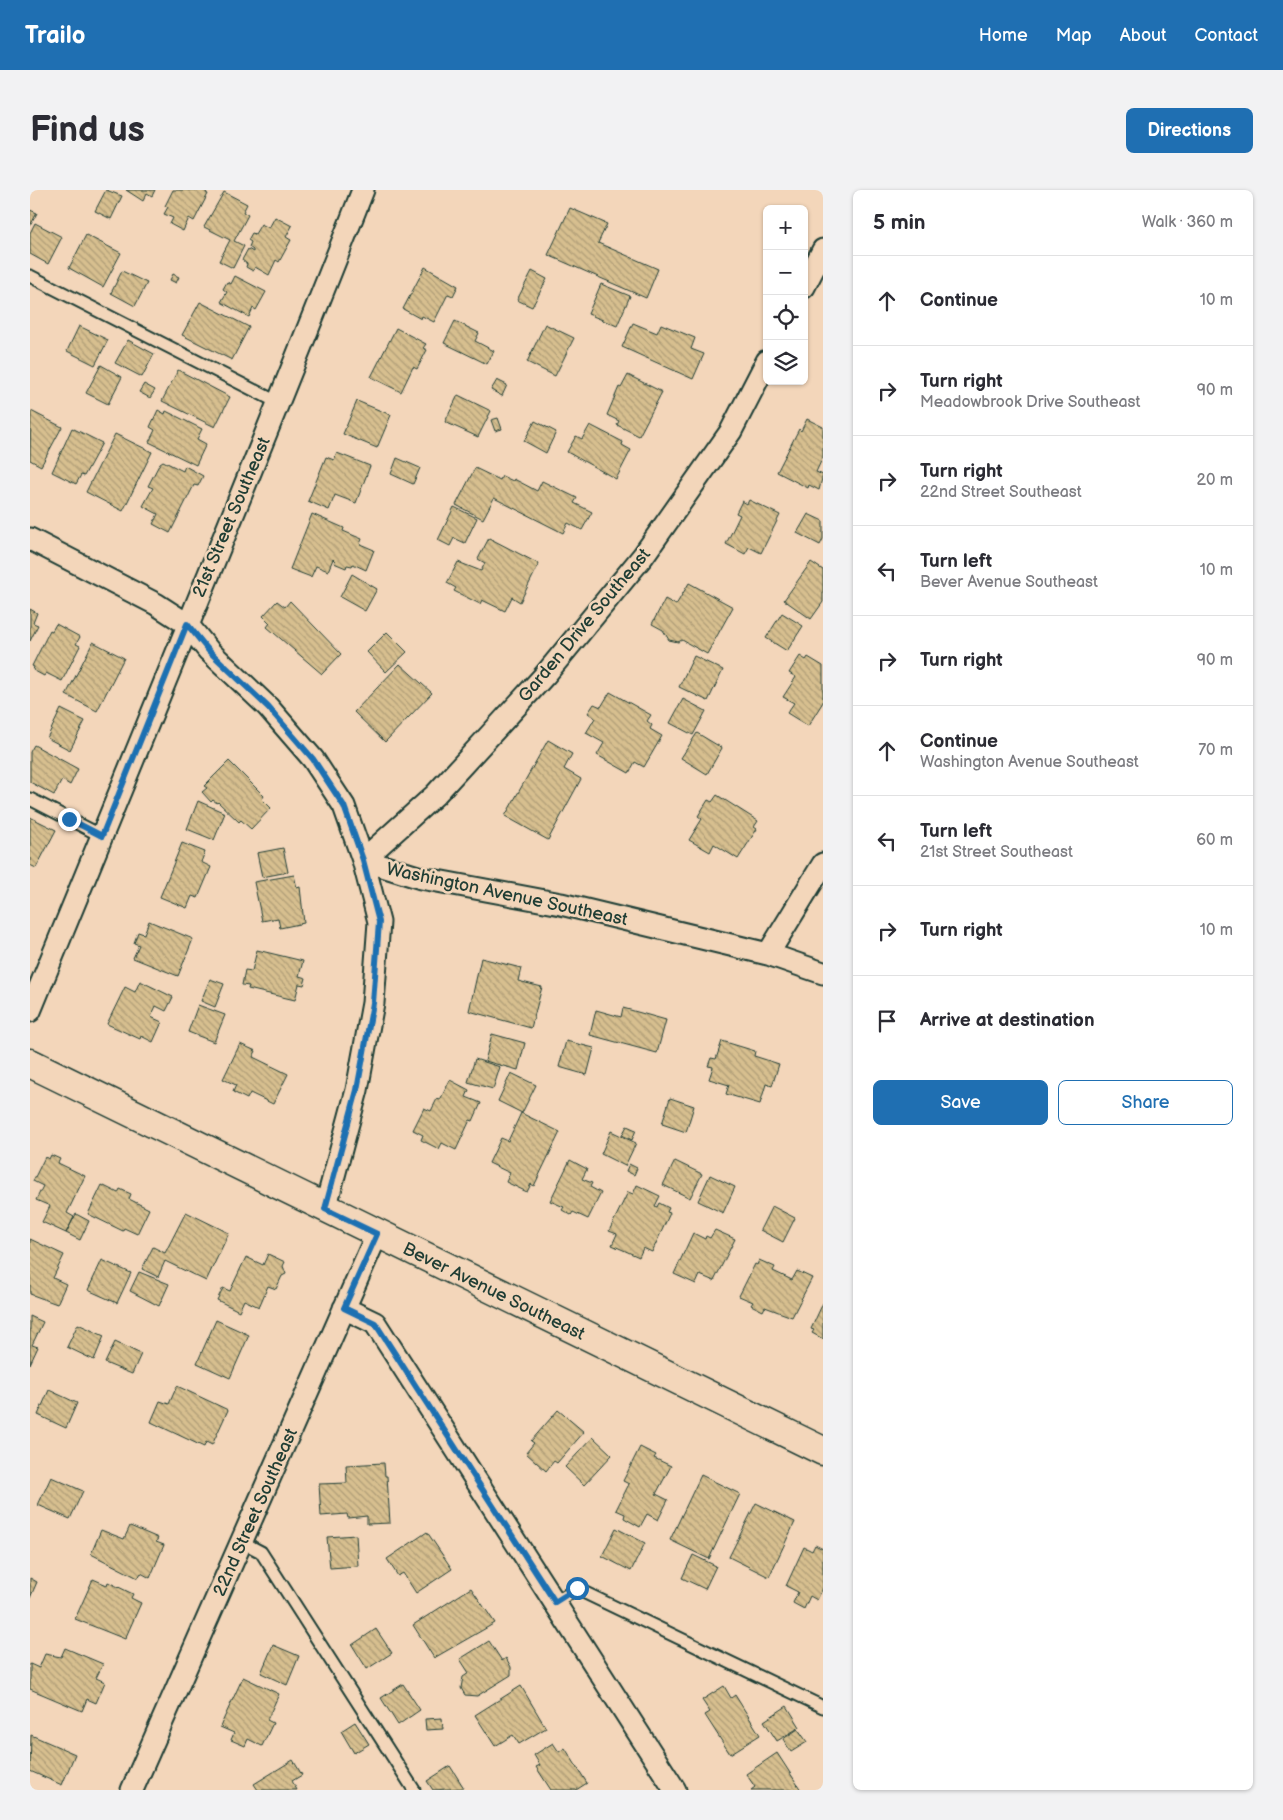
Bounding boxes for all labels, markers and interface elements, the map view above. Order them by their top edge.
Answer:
text: Trailo [25,21,85,50]
text: Home [979,25,1028,46]
text: Map [1056,25,1092,46]
text: About [1120,25,1167,46]
text: Contact [1195,25,1258,46]
button: Directions [1126,108,1253,153]
text: Find us [30,109,145,152]
map controls [763,205,808,385]
button: + [763,205,808,250]
text: 5 min [873,210,926,235]
text: Walk · 360 m [1142,213,1233,232]
button: − [763,250,808,295]
icon: ahead [873,287,901,315]
text: Continue [920,289,998,312]
text: 10 m [1200,291,1233,310]
button: locate [763,295,808,340]
button: layers [763,340,808,385]
text: Turn right [920,370,1003,393]
icon: right [873,377,901,405]
text: 90 m [1197,381,1233,400]
text: Meadowbrook Drive Southeast [920,393,1140,412]
street label: 21st Street Southeast [188,434,275,600]
text: Turn right [920,460,1003,483]
icon: right [873,467,901,495]
text: 20 m [1197,471,1233,490]
text: 22nd Street Southeast [920,483,1082,502]
street label: Garden Drive Southeast [514,544,655,707]
text: Turn left [920,550,992,573]
icon: left [873,557,901,585]
text: 10 m [1200,561,1233,580]
text: Bever Avenue Southeast [920,573,1098,592]
icon: right [873,647,901,675]
text: Turn right [920,649,1003,672]
text: 90 m [1197,651,1233,670]
text: Continue [920,730,998,753]
icon: ahead [873,737,901,765]
text: 70 m [1198,741,1233,760]
text: Washington Avenue Southeast [920,753,1139,772]
route end [58,808,81,831]
text: Turn left [920,820,992,843]
icon: left [873,827,901,855]
text: 60 m [1196,831,1233,850]
text: 21st Street Southeast [920,843,1073,862]
street label: Washington Avenue Southeast [384,859,630,930]
icon: right [873,917,901,945]
text: Turn right [920,919,1003,942]
text: 10 m [1200,921,1233,940]
icon: arrive [873,1007,901,1035]
text: Arrive at destination [920,1009,1095,1032]
button: Save [873,1080,1048,1125]
button: Share [1058,1080,1233,1125]
street label: Bever Avenue Southeast [399,1238,589,1345]
street label: 22nd Street Southeast [209,1424,302,1600]
route start [566,1577,589,1600]

